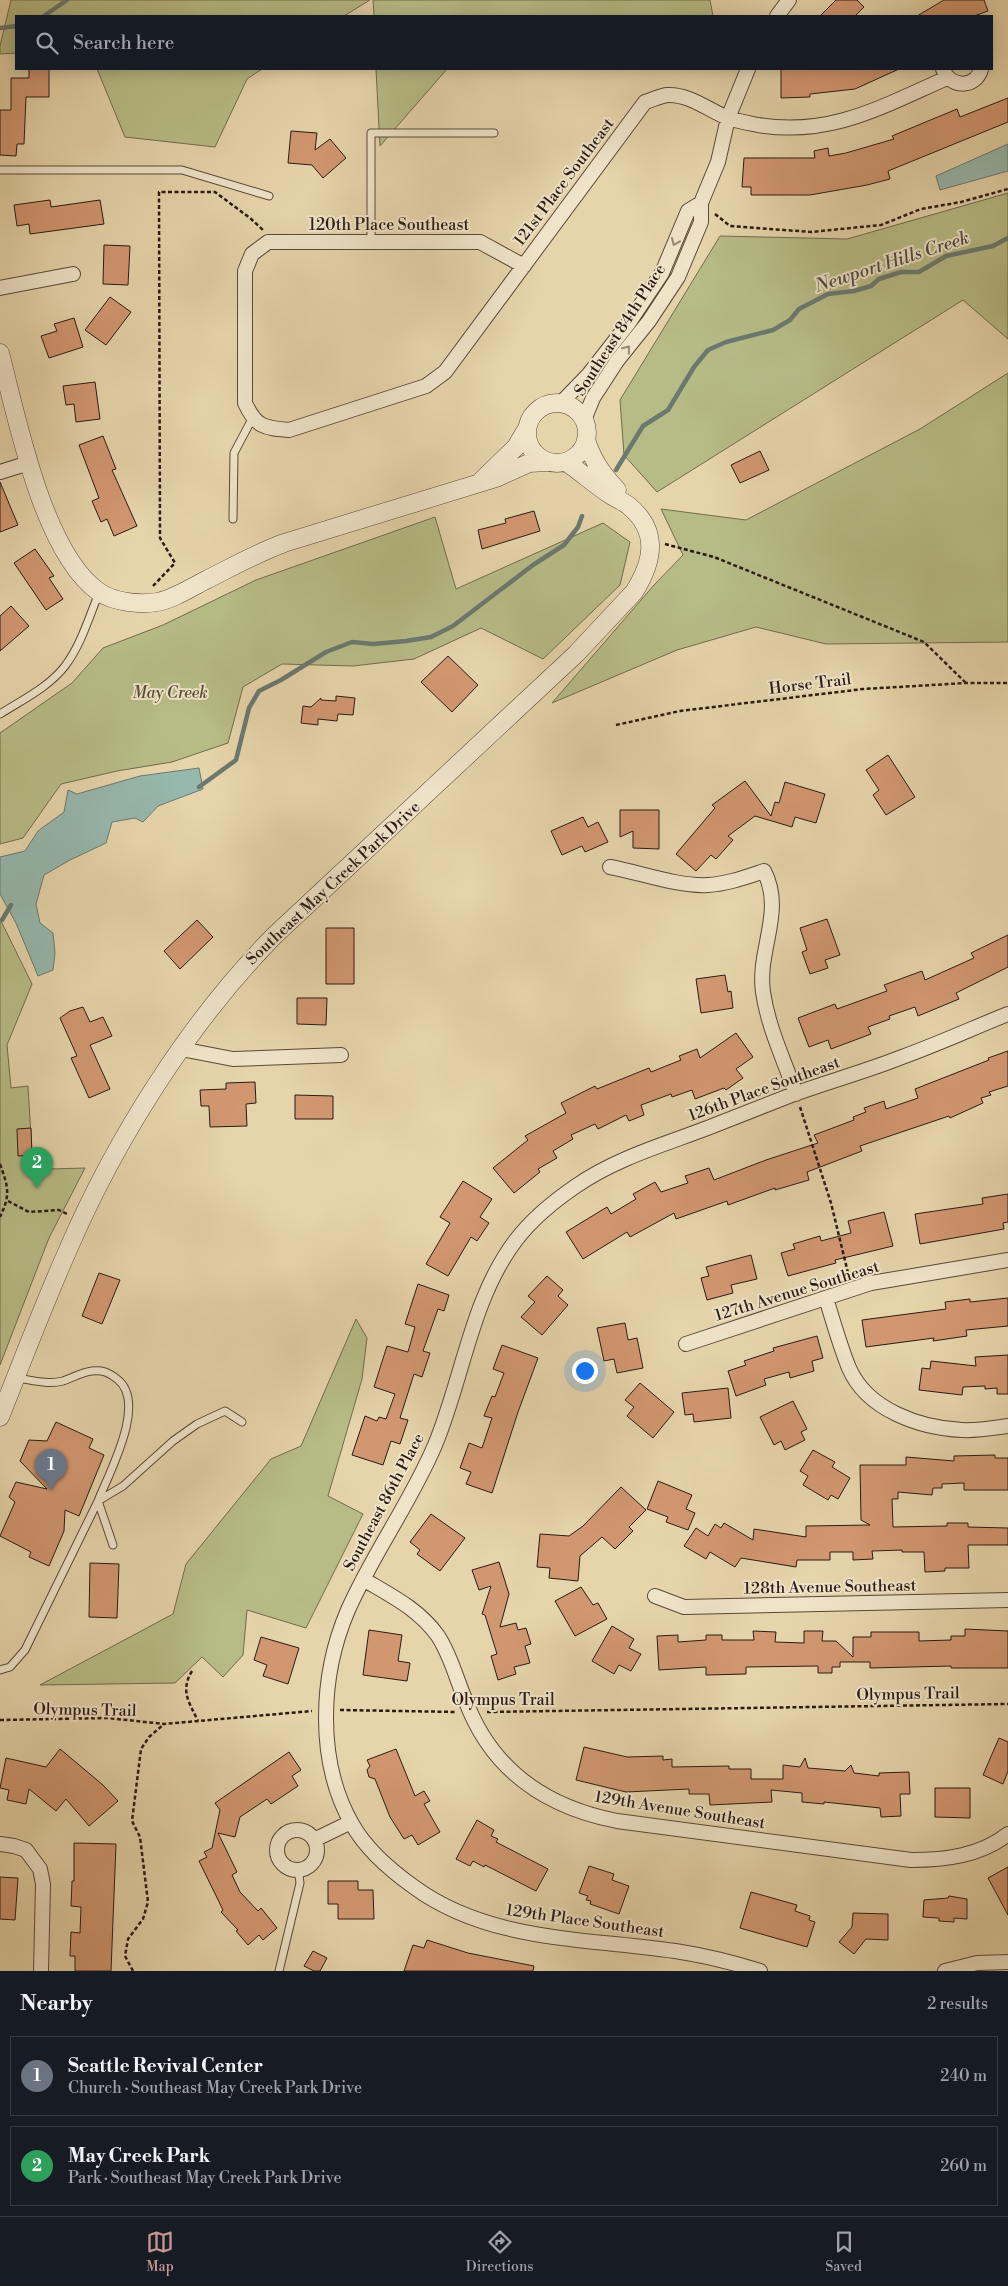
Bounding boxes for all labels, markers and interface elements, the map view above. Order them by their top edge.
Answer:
search box [15,15,993,70]
icon: search [33,29,61,57]
text: Search here [73,31,174,55]
street label: 121st Place Southeast [510,114,619,250]
street label: 120th Place Southeast [309,215,470,235]
water label: Newport Hills Creek [811,226,972,298]
one-way arrow [671,237,682,246]
street label: Southeast 84th Place [570,260,670,400]
one-way arrow [621,345,630,354]
street label: Horse Trail [768,669,852,699]
park label: May Creek [132,683,208,703]
street label: Southeast May Creek Park Drive [242,797,424,969]
street label: 126th Place Southeast [686,1052,843,1126]
pin: 2 [21,1147,53,1188]
street label: 127th Avenue Southeast [712,1256,882,1326]
your location [572,1358,598,1384]
street label: Southeast 86th Place [339,1430,429,1574]
pin: 1 [35,1449,67,1490]
street label: 128th Avenue Southeast [744,1575,917,1599]
street label: Olympus Trail [856,1683,960,1705]
street label: Olympus Trail [451,1690,555,1710]
street label: Olympus Trail [33,1699,137,1721]
street label: 129th Avenue Southeast [593,1787,767,1833]
street label: 129th Place Southeast [505,1900,666,1942]
text: Nearby [20,1991,93,2017]
text: 2 results [927,1994,988,2014]
text: Seattle Revival Center [68,2054,263,2078]
text: 1 [33,2066,41,2086]
text: 240 m [940,2066,987,2086]
text: Church · Southeast May Creek Park Drive [68,2078,362,2098]
text: May Creek Park [68,2144,210,2168]
text: 2 [32,2156,42,2176]
text: 260 m [940,2156,987,2176]
text: Park · Southeast May Creek Park Drive [68,2168,342,2188]
tab: Map [146,2228,174,2276]
tab: Directions [466,2228,533,2276]
tab: Saved [825,2228,862,2276]

